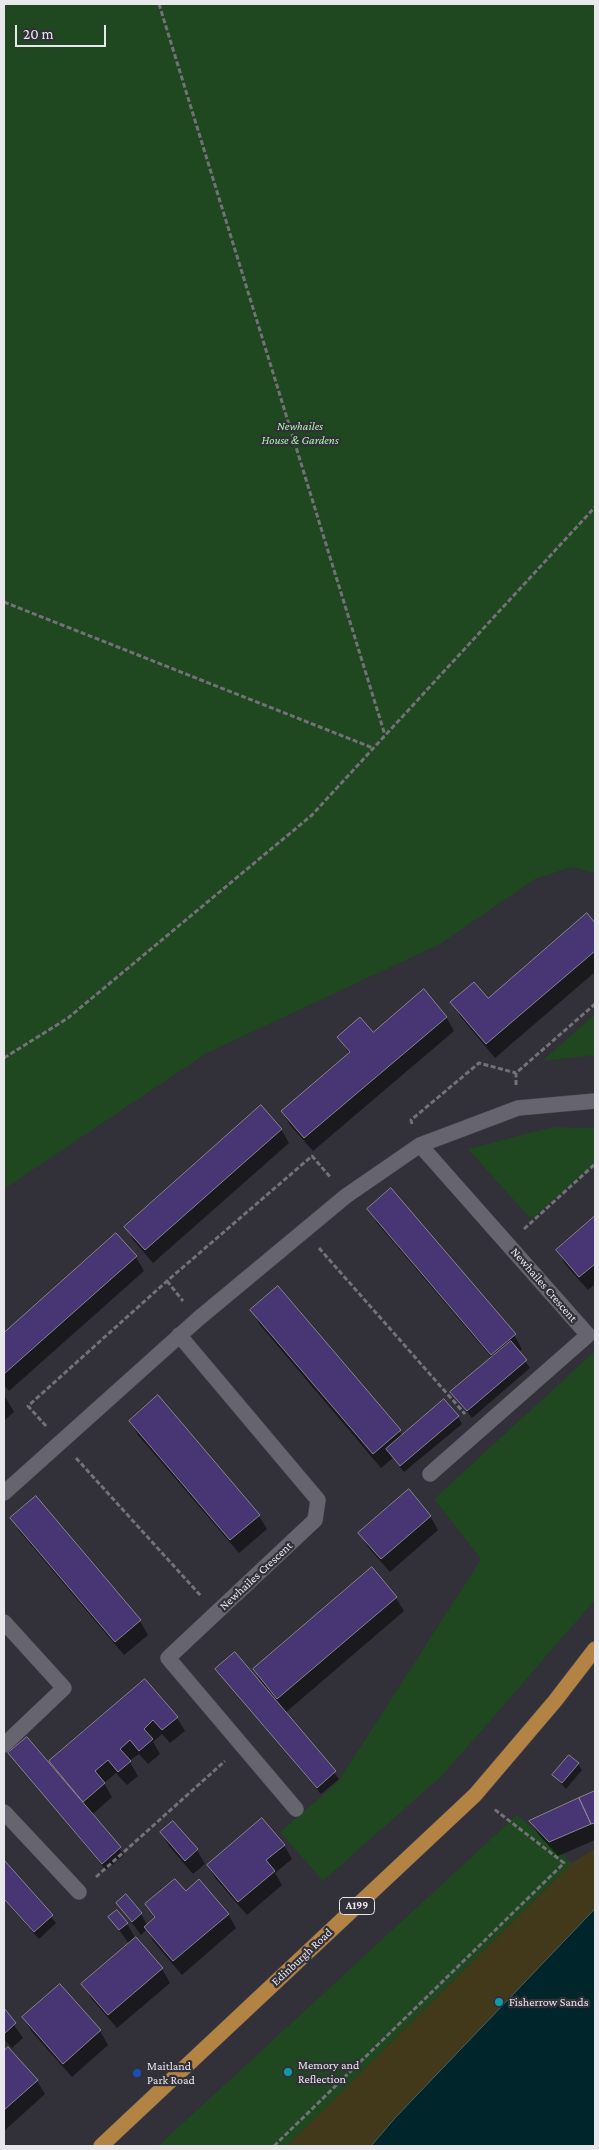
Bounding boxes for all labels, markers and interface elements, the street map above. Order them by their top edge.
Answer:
scale bar [18,15,109,47]
text: 20 m [23,26,54,42]
park label: Newhailes House & Gardens [261,419,339,447]
street label: Newhailes Crescent [508,1245,580,1325]
street label: Newhailes Crescent [217,1539,295,1613]
road number: A199 [340,1898,374,1914]
street label: Edinburgh Road [269,1925,335,1989]
place label: Fisherrow Sands [509,1995,588,2009]
marker: Fisherrow Sands [493,1996,505,2008]
place label: Memory and Reflection [298,2058,359,2086]
place label: Maitland Park Road [147,2059,195,2087]
marker: Memory and Reflection [282,2066,294,2078]
marker: Maitland Park Road [131,2067,143,2079]

